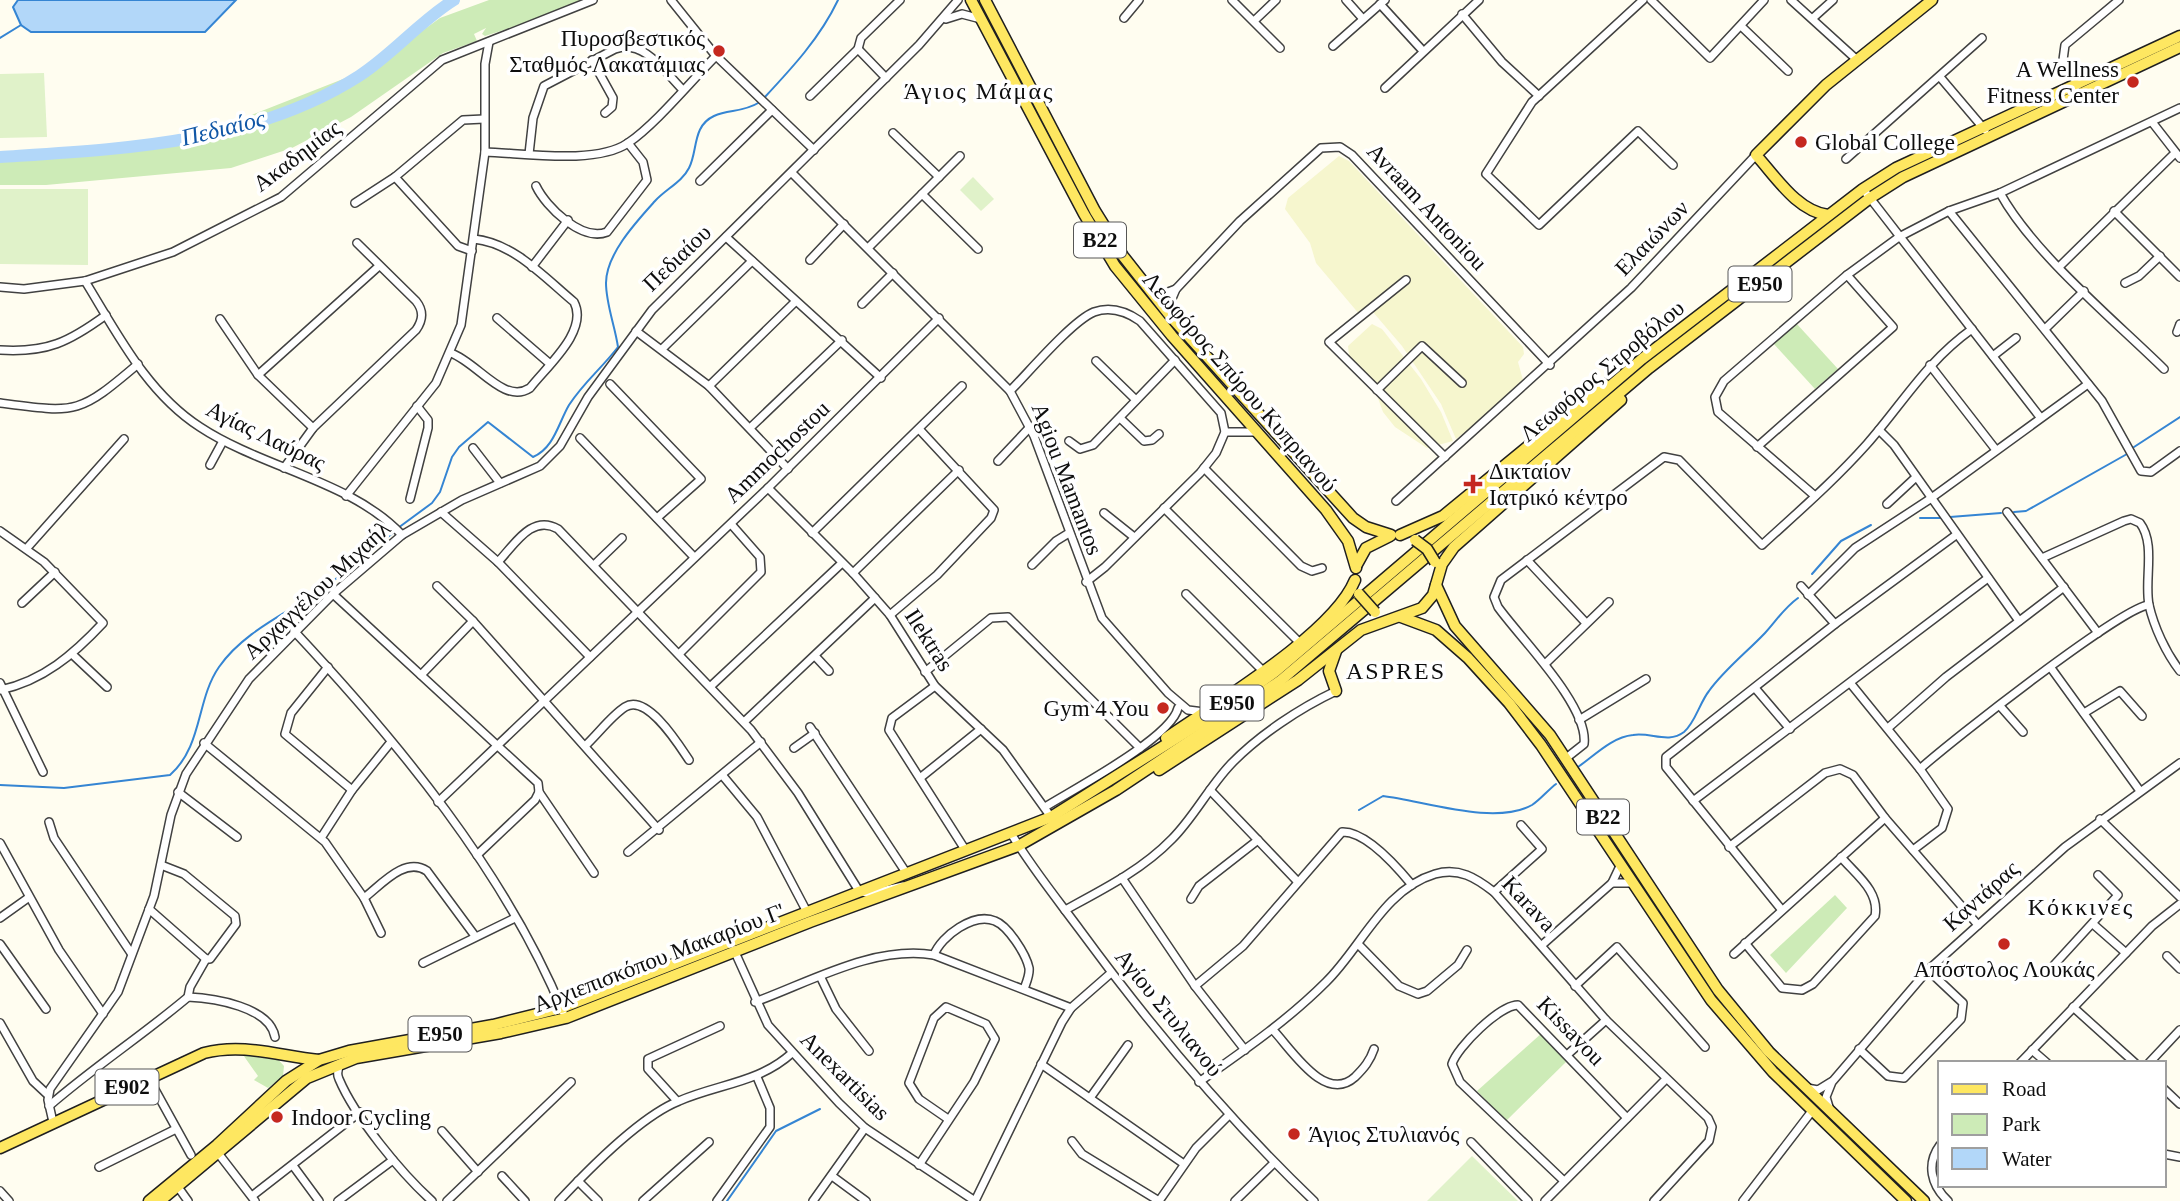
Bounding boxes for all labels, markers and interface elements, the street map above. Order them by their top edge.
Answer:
place label: Πυροσβεστικός Σταθμός Λακατάμιας [509,26,705,77]
marker: Πυροσβεστικός Σταθμός Λακατάμιας [711,43,727,59]
place label: A Wellness Fitness Center [1987,57,2119,108]
marker: A Wellness Fitness Center [2125,74,2141,90]
district label: Άγιος Μάμας [903,78,1055,104]
water label: Πεδιαίος [177,105,268,151]
street label: Ακαδημίας [249,115,345,197]
place label: Global College [1815,130,1955,155]
marker: Global College [1793,134,1809,150]
street label: Avraam Antoniou [1362,139,1492,276]
street label: Ελαιώνων [1610,195,1694,281]
street label: Πεδιαίου [638,220,716,296]
road number: B22 [1074,222,1126,258]
road number: E950 [1728,266,1792,302]
street label: Λεωφόρος Σπύρου Κυπριανού [1138,267,1342,497]
street label: Λεωφόρος Στροβόλου [1515,295,1689,447]
street label: Αγίας Λαύρας [202,396,330,476]
street label: Ammochostou [720,396,835,508]
street label: Agiou Mamantos [1027,400,1107,558]
place label: Δικταίον Ιατρικό κέντρο [1489,459,1628,510]
marker: Δικταίον Ιατρικό κέντρο [1463,474,1483,494]
street label: Αρχαγγέλου Μιχαήλ [239,515,396,664]
street label: Ilektras [900,604,958,676]
district label: ASPRES [1346,658,1446,684]
road number: E950 [1200,686,1264,720]
place label: Gym 4 You [1044,696,1149,721]
marker: Gym 4 You [1155,700,1171,716]
road number: B22 [1577,800,1629,834]
street label: Καντάρας [1938,856,2024,936]
street label: Karava [1497,871,1561,937]
district label: Κόκκινες [2028,894,2134,920]
street label: Αρχιεπισκόπου Μακαρίου Γ' [530,899,788,1017]
marker: Απόστολος Λουκάς [1996,936,2012,952]
street label: Αγίου Στυλιανού [1110,945,1228,1081]
place label: Απόστολος Λουκάς [1913,957,2095,982]
street label: Kissavou [1532,992,1610,1071]
road number: E950 [408,1016,472,1052]
street label: Anexartisias [796,1027,895,1126]
legend [1938,1061,2166,1187]
road number: E902 [96,1070,158,1104]
text: Road [2002,1077,2047,1101]
place label: Indoor Cycling [291,1105,431,1130]
marker: Indoor Cycling [269,1109,285,1125]
text: Park [2002,1112,2041,1136]
place label: Άγιος Στυλιανός [1308,1122,1459,1147]
marker: Άγιος Στυλιανός [1286,1126,1302,1142]
text: Water [2002,1147,2052,1171]

